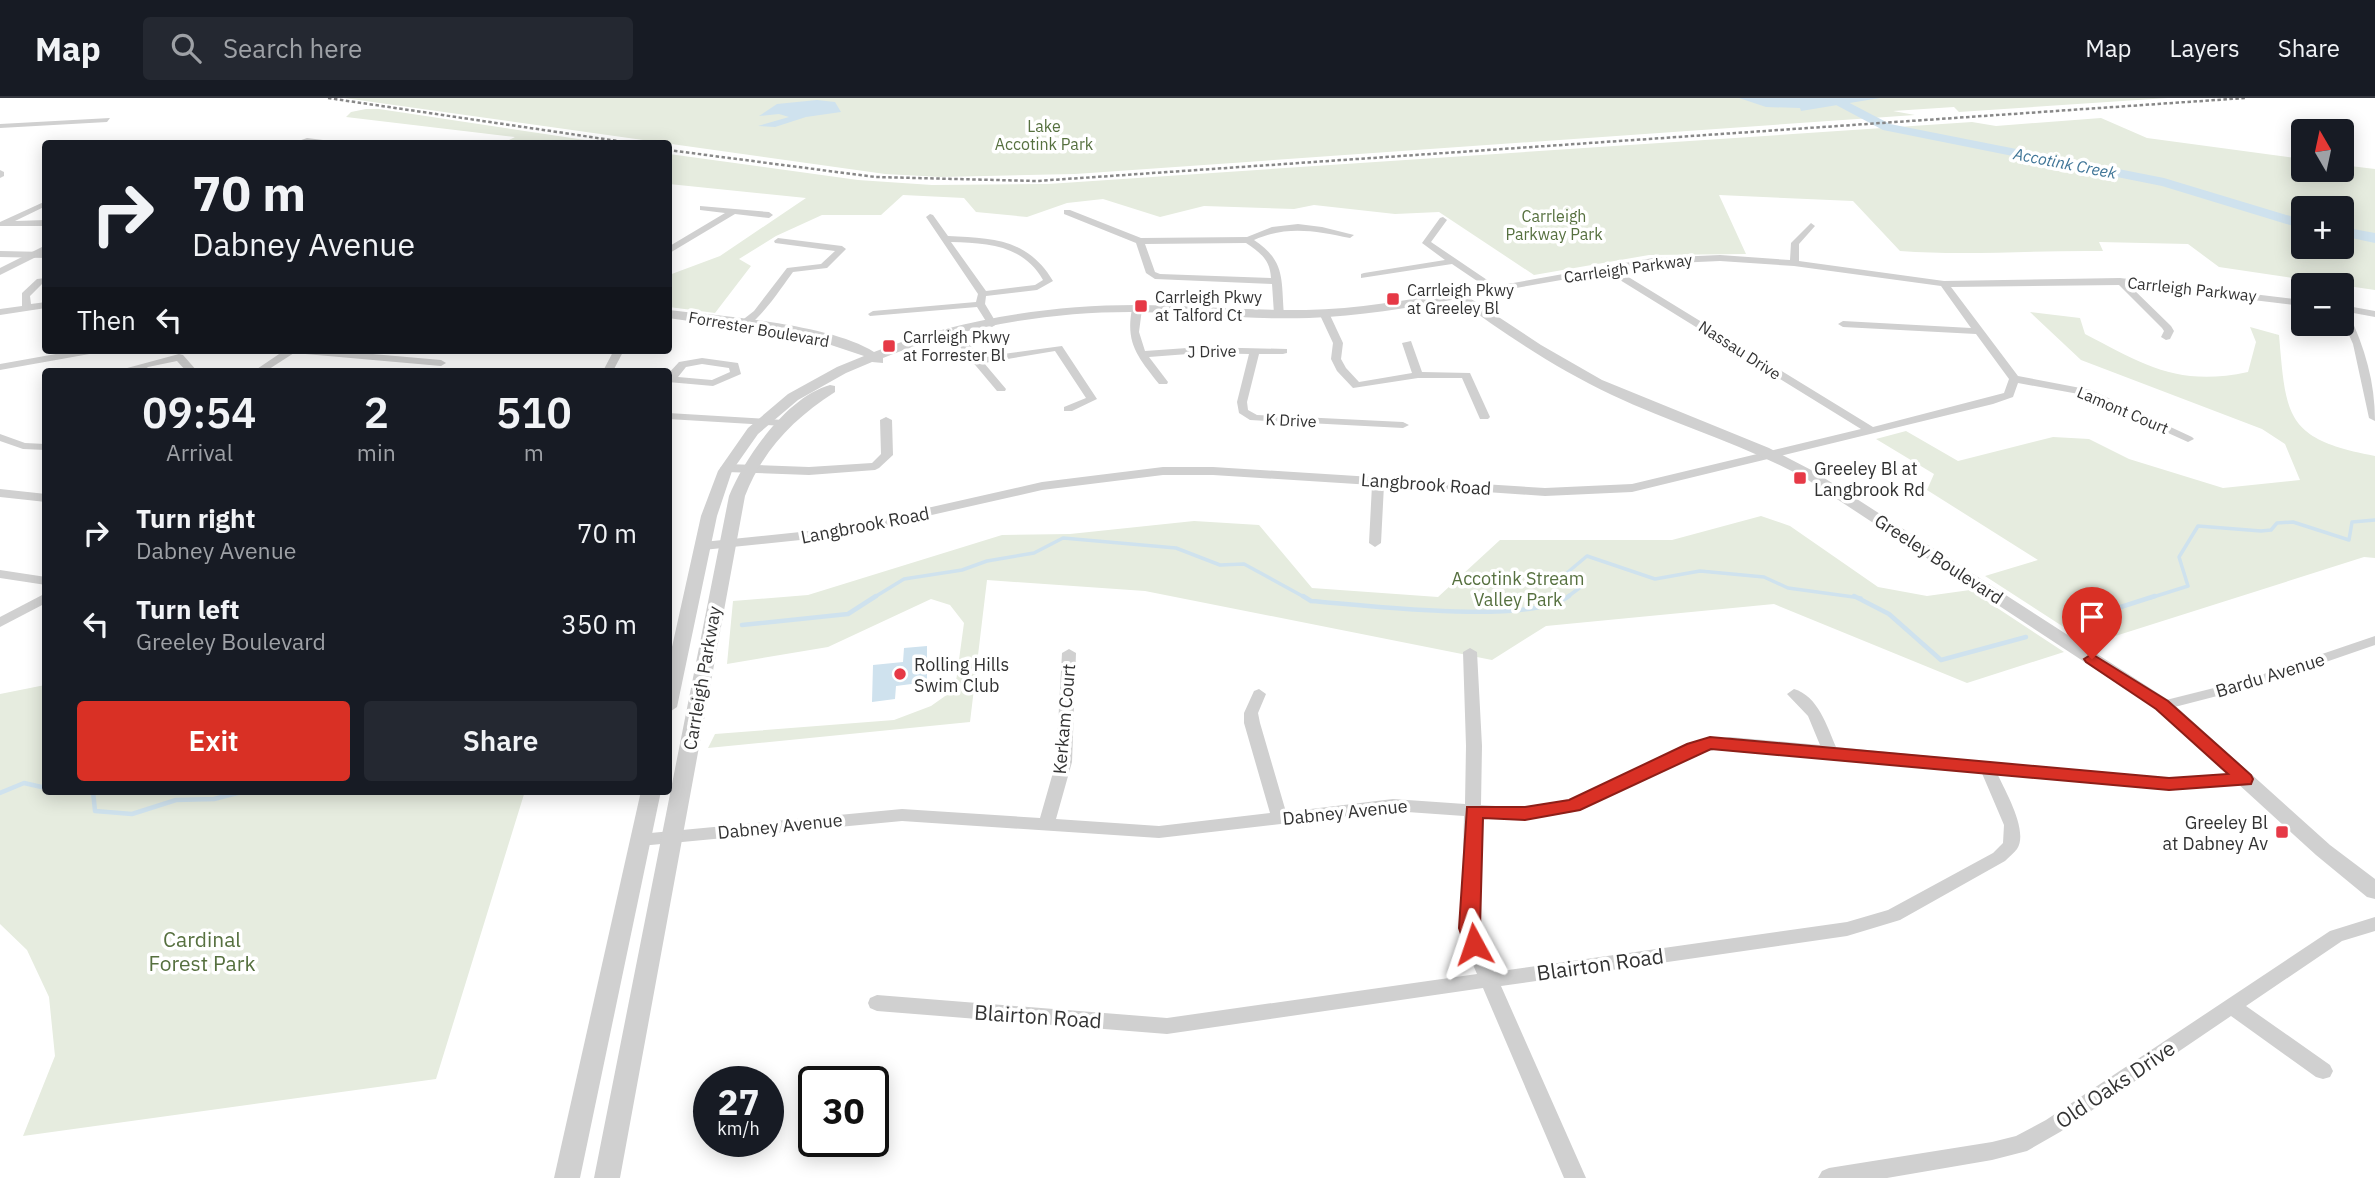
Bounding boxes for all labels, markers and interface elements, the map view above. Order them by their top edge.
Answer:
search box [143,17,633,80]
text: Map [35,27,101,70]
icon: search [167,29,205,67]
text: Search here [223,31,362,65]
text: Map [2085,32,2132,64]
text: Layers [2170,32,2240,64]
text: Share [2278,32,2340,64]
park label: Lake Accotink Park [995,116,1094,154]
north arrow [2291,119,2354,182]
map controls [2291,119,2354,336]
water label: Accotink Creek [2011,143,2119,183]
text: 70 m [192,161,306,224]
icon: right [77,168,168,259]
button: + [2291,196,2354,259]
park label: Carrleigh Parkway Park [1505,206,1603,244]
text: Dabney Avenue [192,223,415,265]
street label: Carrleigh Parkway [1562,249,1694,287]
street label: Carrleigh Parkway [2126,272,2258,306]
button: − [2291,273,2354,336]
place label: Carrleigh Pkwy at Greeley Bl [1407,280,1514,318]
place label: Carrleigh Pkwy at Talford Ct [1155,287,1262,325]
marker: Carrleigh Pkwy at Greeley Bl [1385,291,1401,307]
marker: Carrleigh Pkwy at Talford Ct [1133,298,1149,314]
icon: left [150,301,188,339]
text: Then [77,303,136,337]
street label: Forrester Boulevard [687,307,831,351]
street label: Nassau Drive [1695,316,1785,384]
place label: Carrleigh Pkwy at Forrester Bl [903,327,1010,365]
marker: Carrleigh Pkwy at Forrester Bl [881,338,897,354]
street label: J Drive [1187,341,1237,361]
street label: Lamont Court [2074,382,2172,438]
text: 09:54 [142,385,257,440]
text: 2 [364,385,389,440]
text: 510 [496,385,572,440]
street label: K Drive [1265,409,1317,431]
text: Arrival [166,437,233,467]
text: min [357,437,396,467]
text: m [524,437,544,467]
place label: Greeley Bl at Langbrook Rd [1814,457,1925,501]
street label: Langbrook Road [1360,468,1492,500]
marker: Greeley Bl at Langbrook Rd [1792,470,1808,486]
text: Turn right [136,501,255,535]
street label: Langbrook Road [799,501,931,549]
street label: Greeley Boulevard [1870,509,2008,609]
icon: right [77,514,115,552]
text: 70 m [577,516,637,550]
text: Dabney Avenue [136,535,296,565]
park label: Accotink Stream Valley Park [1452,567,1584,611]
pin [2062,587,2122,659]
text: Turn left [136,592,239,626]
icon: arrive [2073,598,2111,636]
street label: Carrleigh Parkway [678,604,726,752]
icon: left [77,605,115,643]
text: 350 m [561,607,637,641]
text: Greeley Boulevard [136,626,326,656]
street label: Bardu Avenue [2213,647,2327,703]
place label: Rolling Hills Swim Club [914,653,1009,697]
street label: Kerkam Court [1048,663,1080,775]
marker: Rolling Hills Swim Club [892,666,908,682]
button: Exit [77,701,350,781]
button: Share [364,701,637,781]
street label: Dabney Avenue [1281,794,1409,830]
street label: Dabney Avenue [716,808,844,844]
place label: Greeley Bl at Dabney Av [2162,811,2268,855]
marker: Greeley Bl at Dabney Av [2274,824,2290,840]
position arrow [1437,907,1511,981]
park label: Cardinal Forest Park [148,925,256,977]
street label: Blairton Road [1535,941,1665,987]
street label: Blairton Road [973,998,1103,1034]
street label: Old Oaks Drive [2050,1034,2180,1134]
speed limit sign: 30 [798,1066,889,1157]
text: 27 [717,1079,760,1125]
text: km/h [717,1117,760,1140]

